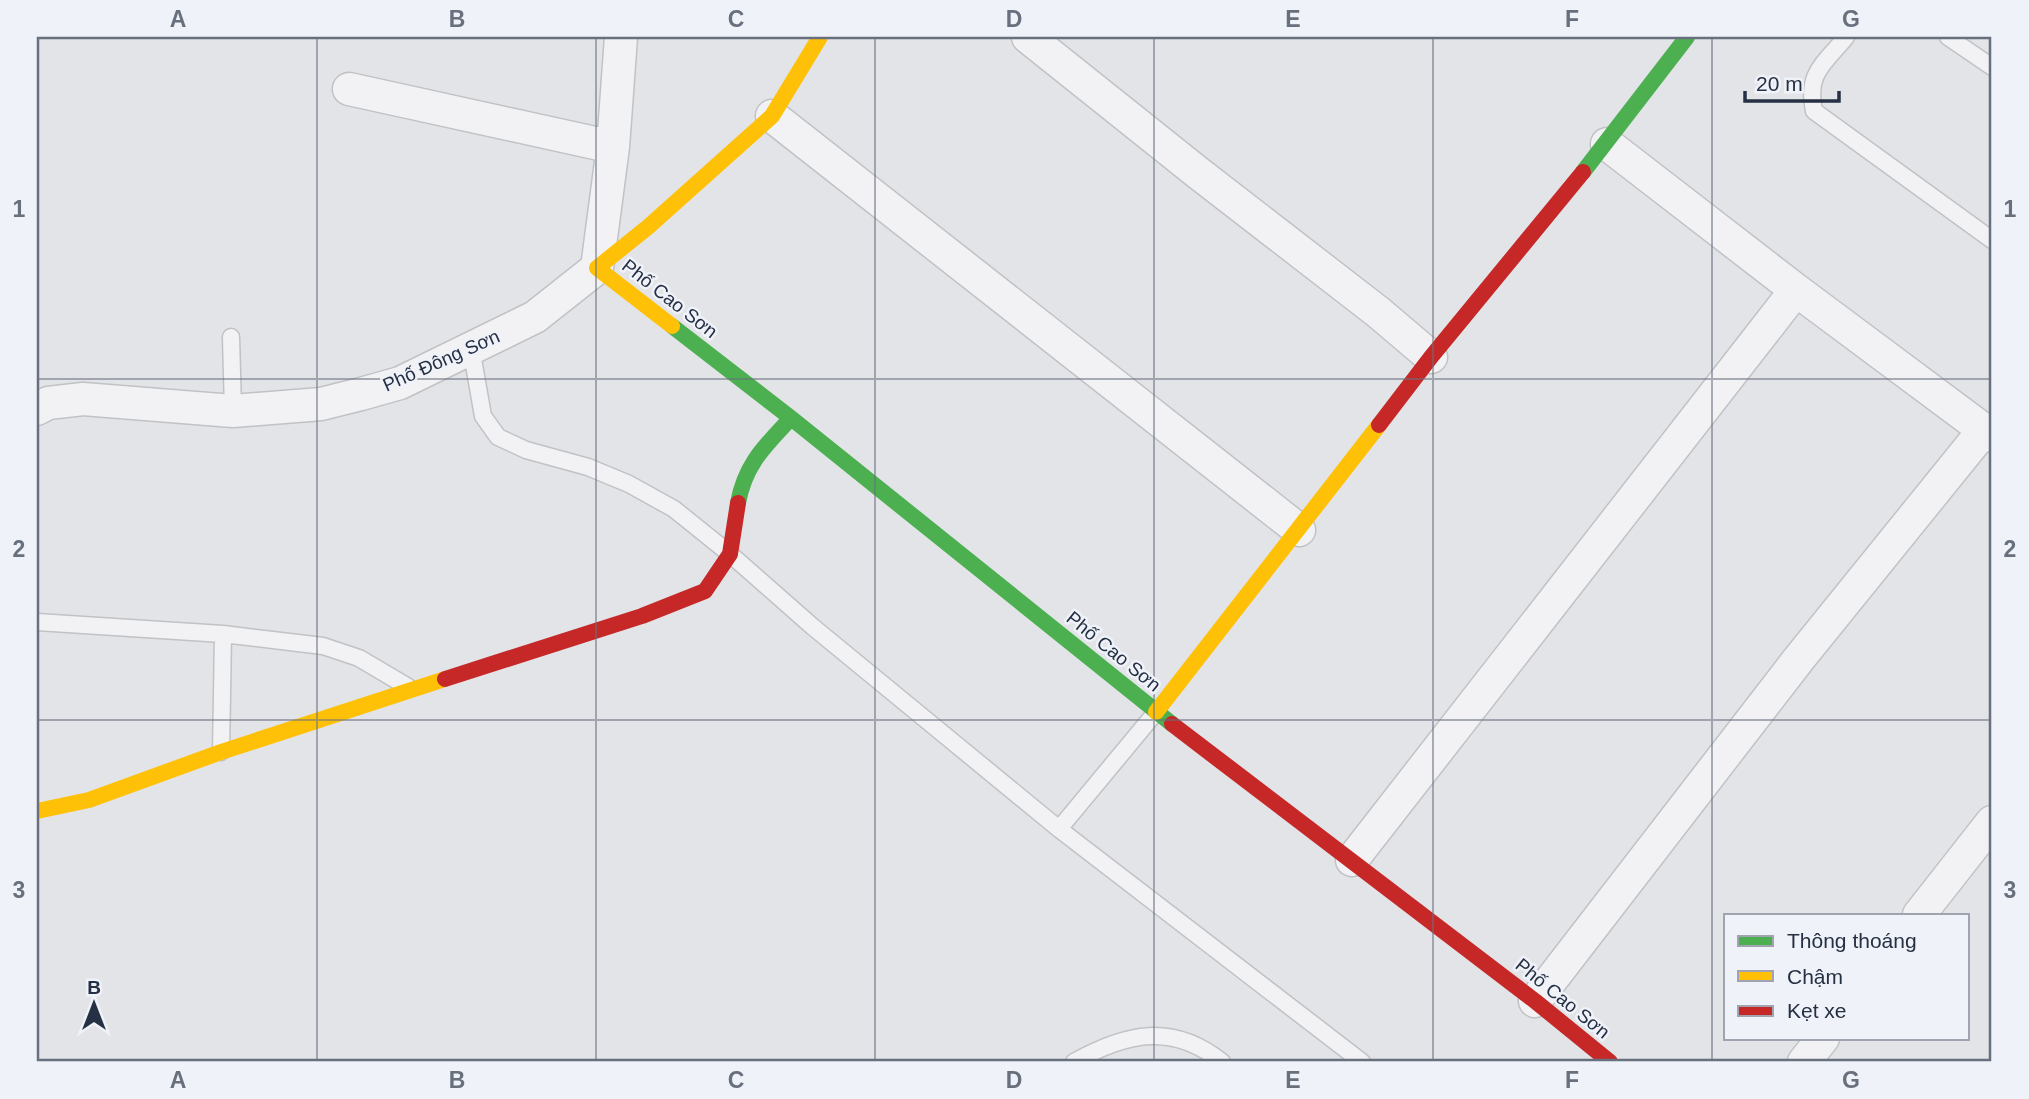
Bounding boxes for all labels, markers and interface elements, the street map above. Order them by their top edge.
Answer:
text: A [170,6,186,32]
text: B [449,6,465,32]
text: C [728,6,744,32]
text: D [1006,6,1022,32]
text: E [1285,6,1301,32]
text: F [1565,6,1579,32]
text: G [1842,6,1860,32]
scale bar [1745,60,1840,104]
text: 20 m [1756,72,1803,95]
text: 1 [13,196,26,222]
text: 1 [2004,196,2017,222]
street label: Phố Cao Sơn [618,255,721,342]
street label: Phố Đông Sơn [380,325,503,396]
text: 2 [13,536,25,562]
text: 2 [2004,536,2016,562]
street label: Phố Cao Sơn [1062,607,1165,696]
text: 3 [13,877,25,903]
text: 3 [2004,877,2016,903]
legend [1724,914,1969,1040]
text: Thông thoáng [1787,929,1917,952]
street label: Phố Cao Sơn [1511,954,1614,1043]
text: Chậm [1787,965,1843,988]
north arrow [60,970,130,1040]
text: B [87,977,101,998]
text: Kẹt xe [1787,999,1847,1022]
text: A [170,1067,186,1093]
text: B [449,1067,465,1093]
text: C [728,1067,744,1093]
text: D [1006,1067,1022,1093]
text: E [1285,1067,1301,1093]
text: F [1565,1067,1579,1093]
text: G [1842,1067,1860,1093]

